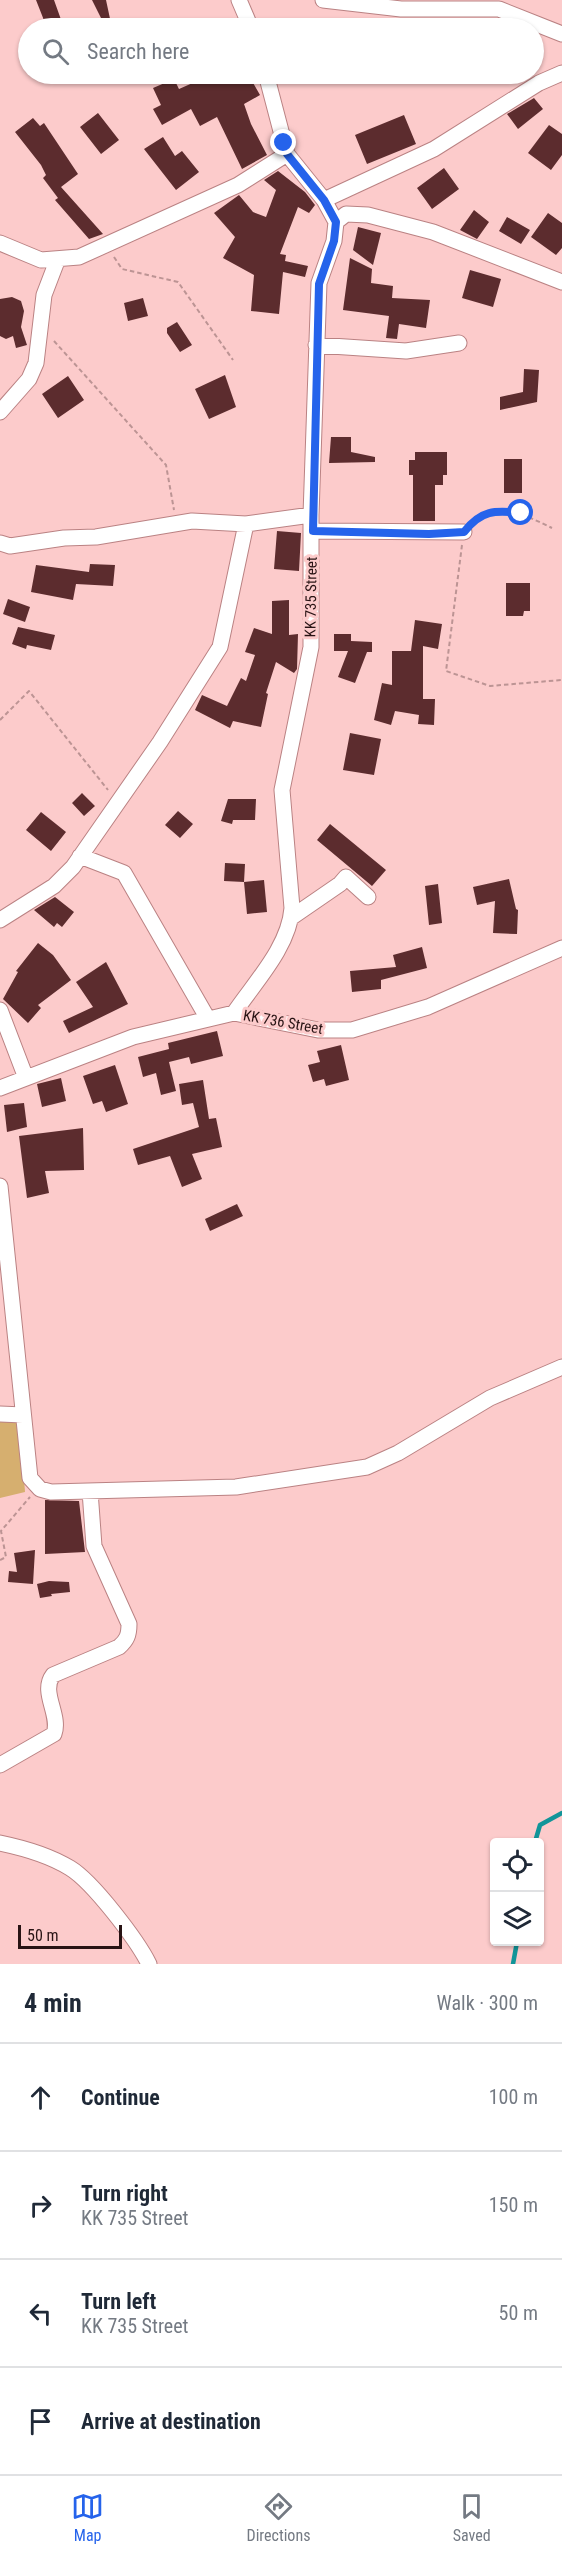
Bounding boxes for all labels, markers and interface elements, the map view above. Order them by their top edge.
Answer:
search box [18,18,544,84]
icon: search [39,35,72,68]
text: Search here [87,39,189,64]
route end [270,129,296,155]
route start [507,499,533,525]
street label: KK 735 Street [301,557,321,637]
street label: KK 736 Street [242,1006,324,1038]
map controls [490,1838,544,1946]
button: locate [490,1838,544,1892]
button: layers [490,1892,544,1946]
scale bar [18,1922,122,1950]
text: 50 m [27,1926,59,1945]
text: 4 min [24,1988,82,2018]
text: Walk · 300 m [437,1991,538,2015]
icon: ahead [24,2081,57,2114]
text: Continue [81,2085,160,2110]
text: 100 m [489,2085,538,2109]
text: Turn right [81,2181,168,2206]
icon: right [24,2189,57,2222]
text: 150 m [489,2193,538,2217]
text: KK 735 Street [81,2206,188,2230]
text: Turn left [81,2289,156,2314]
icon: left [24,2297,57,2330]
text: 50 m [499,2301,538,2325]
text: KK 735 Street [81,2314,188,2338]
icon: arrive [24,2405,57,2438]
text: Arrive at destination [81,2409,261,2434]
tab: Map [71,2490,104,2545]
tab: Directions [247,2490,310,2545]
tab: Saved [453,2490,491,2545]

